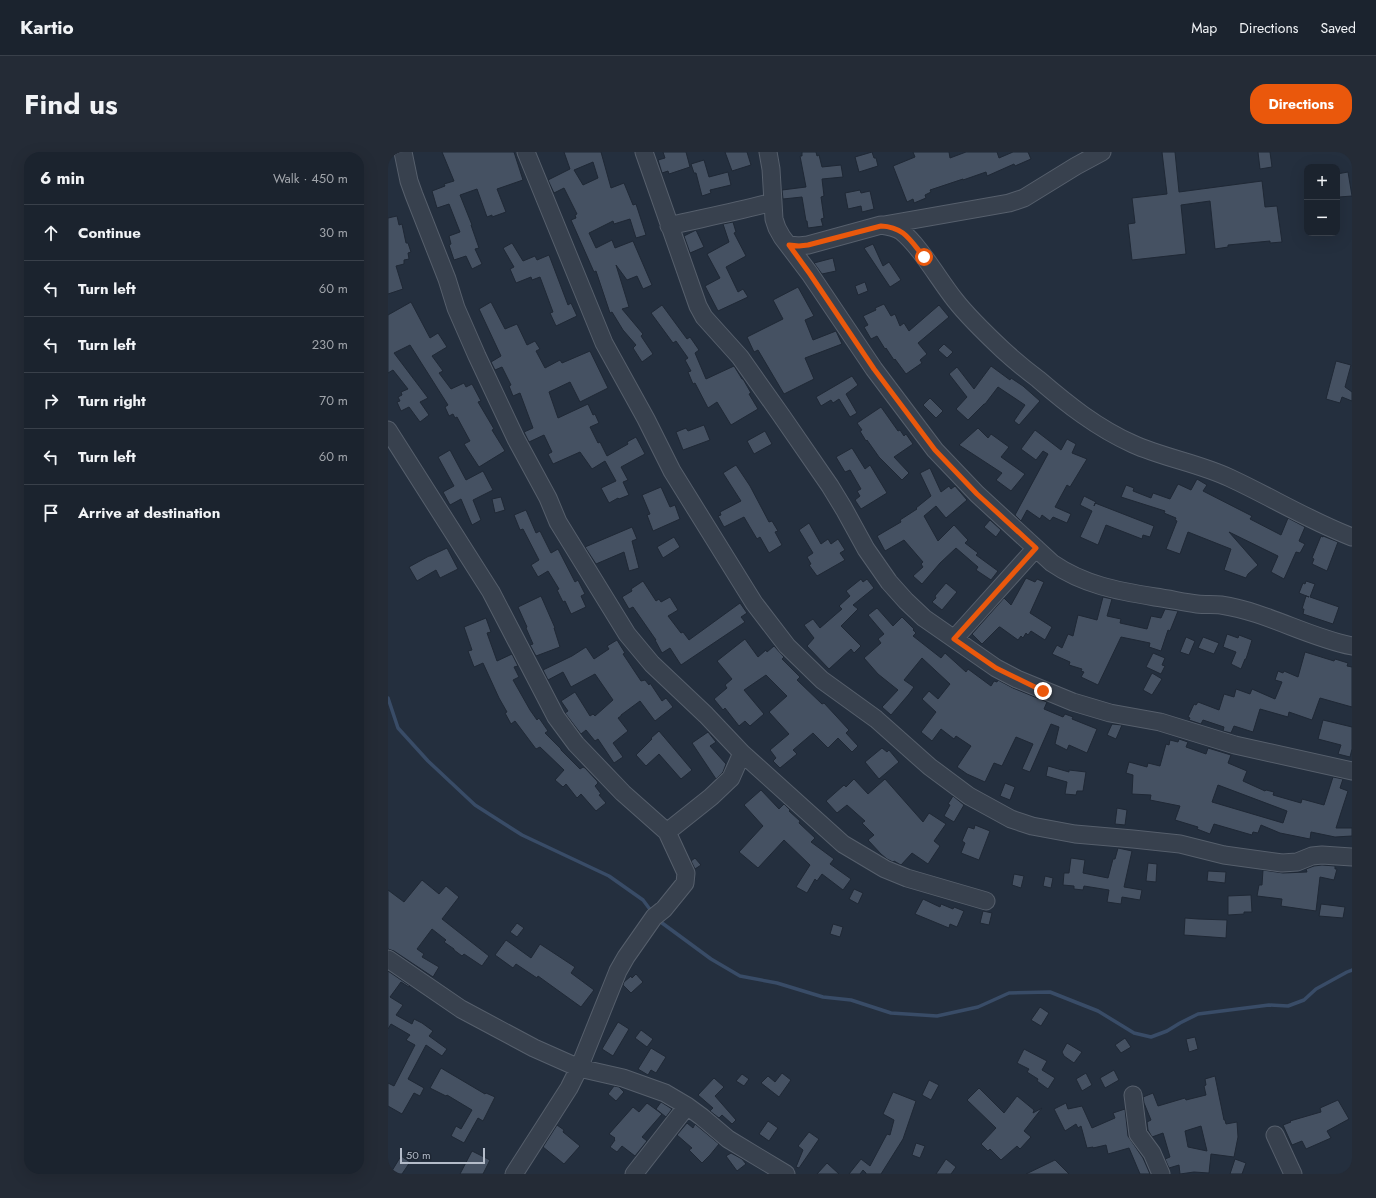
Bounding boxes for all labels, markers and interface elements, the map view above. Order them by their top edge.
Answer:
text: Kartio [20,14,74,41]
text: Map [1191,18,1217,38]
text: Directions [1239,18,1299,38]
text: Saved [1321,18,1356,38]
text: Find us [24,84,118,125]
button: Directions [1250,84,1352,124]
map controls [1304,164,1340,236]
button: + [1304,164,1340,200]
text: 6 min [40,166,85,190]
text: Walk · 450 m [273,169,348,188]
button: − [1304,200,1340,236]
icon: ahead [40,222,62,244]
text: Continue [78,222,141,244]
text: 30 m [319,223,348,242]
route start [915,248,933,266]
icon: left [40,278,62,300]
text: Turn left [78,278,136,300]
text: 60 m [319,279,348,298]
icon: left [40,334,62,356]
text: Turn left [78,334,136,356]
text: 230 m [312,335,348,354]
icon: right [40,390,62,412]
text: Turn right [78,390,146,412]
text: 70 m [319,391,348,410]
icon: left [40,446,62,468]
text: Turn left [78,446,136,468]
text: 60 m [319,447,348,466]
icon: arrive [40,502,62,524]
text: Arrive at destination [78,502,220,524]
route end [1034,682,1052,700]
scale bar [400,1146,485,1165]
text: 50 m [406,1147,431,1163]

